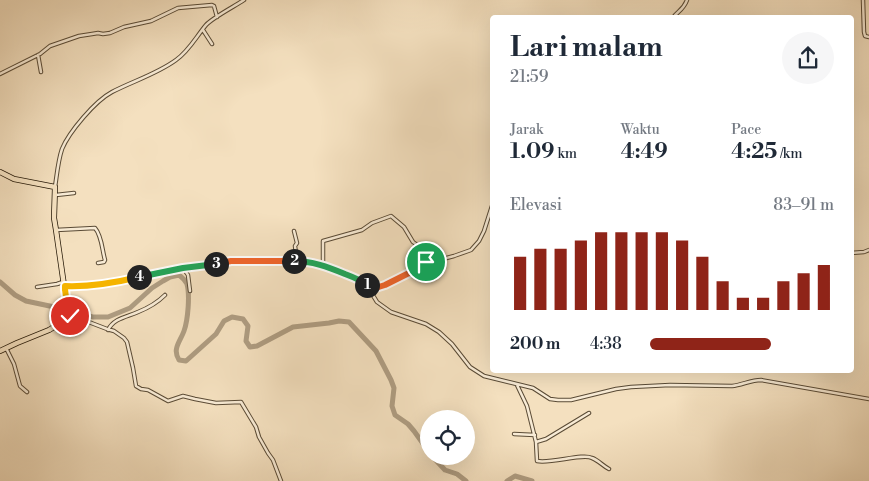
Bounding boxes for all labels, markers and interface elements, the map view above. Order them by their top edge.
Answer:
text: Lari malam [510,30,663,65]
button: share [782,32,834,84]
text: 21:59 [510,67,548,87]
text: Jarak [510,121,543,139]
text: Waktu [621,121,660,139]
text: Pace [731,121,761,139]
text: 1.09 [510,139,555,165]
text: 4:49 [621,139,668,165]
text: 4:25 [731,139,777,165]
text: km [555,145,577,163]
text: /km [777,145,802,163]
text: Elevasi [510,195,562,215]
text: 83–91 m [773,195,834,215]
pin [405,241,447,283]
pin: 2 [282,248,306,274]
icon: arrive [412,248,440,276]
pin: 3 [204,252,228,276]
text: 2 [290,252,299,270]
text: 3 [212,255,221,273]
pin: 4 [126,264,152,290]
text: 4 [135,268,144,286]
pin: 1 [354,272,380,298]
text: 1 [364,276,371,294]
pin [49,295,91,337]
icon: check [56,302,84,330]
text: 200 m [510,334,560,354]
text: 4:38 [590,334,622,354]
map controls [420,410,475,465]
button: locate [420,410,475,465]

